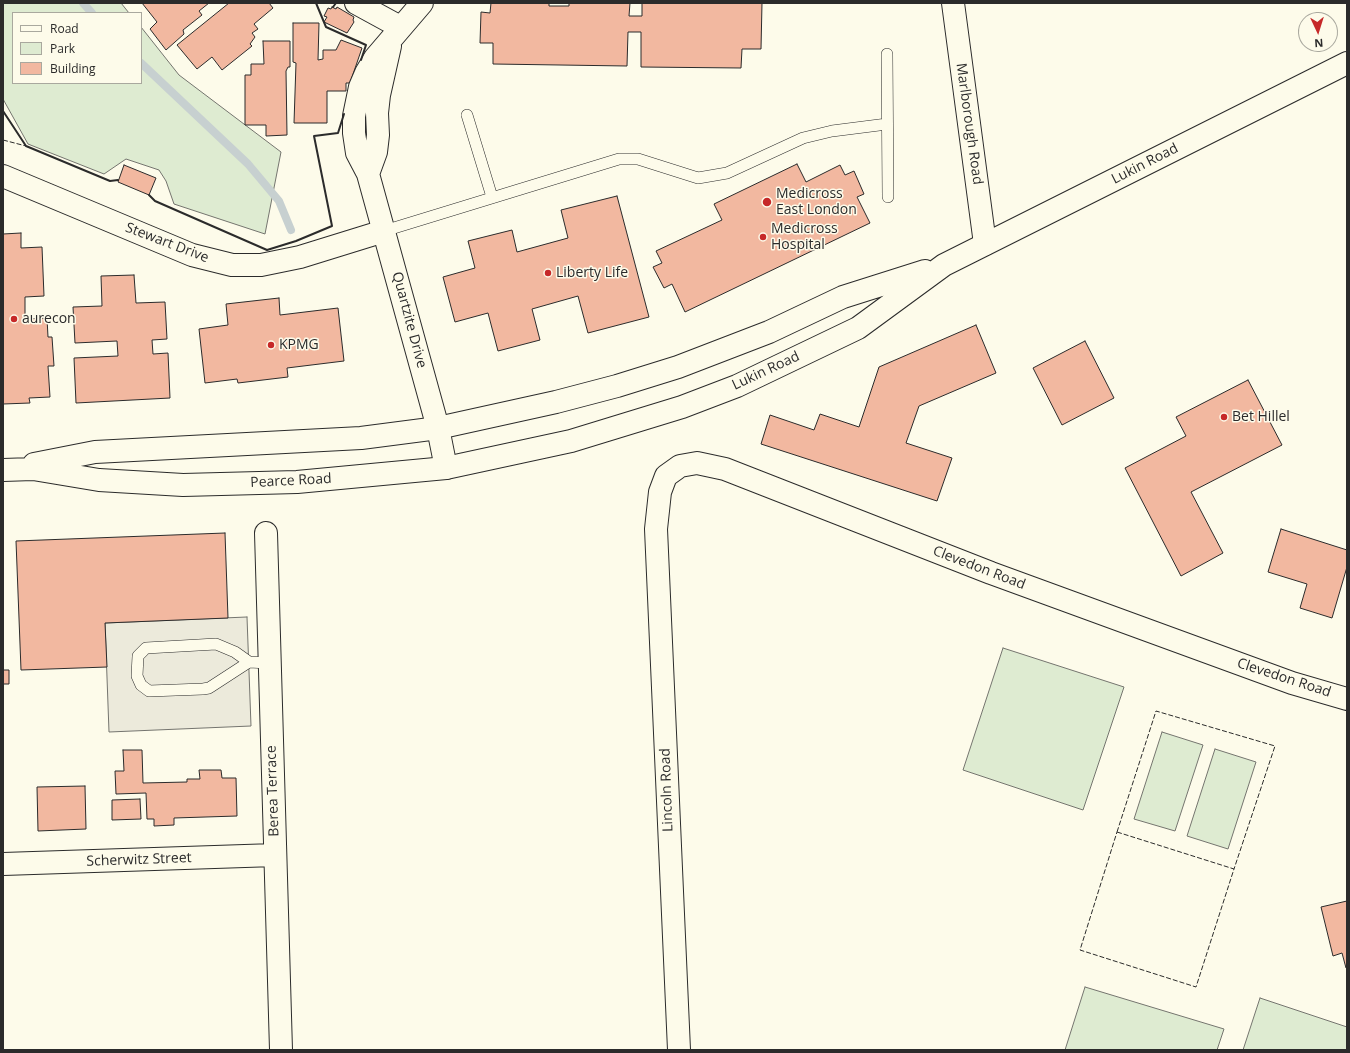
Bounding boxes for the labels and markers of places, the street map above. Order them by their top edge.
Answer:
place label: Medicross East London [776,186,857,218]
marker: Medicross East London [761,196,773,208]
place label: Medicross Hospital [771,221,838,254]
marker: Medicross Hospital [758,232,768,242]
place label: Liberty Life [556,265,628,281]
marker: Liberty Life [543,268,553,278]
place label: aurecon [22,311,76,327]
marker: aurecon [9,314,19,324]
place label: KPMG [279,337,319,353]
marker: KPMG [266,340,276,350]
place label: Bet Hillel [1232,409,1290,425]
marker: Bet Hillel [1219,412,1229,422]

